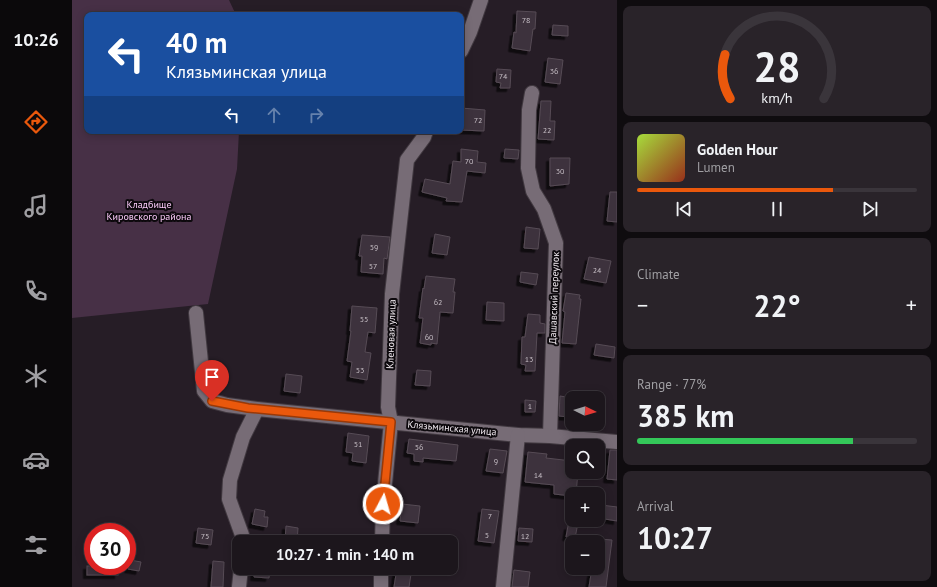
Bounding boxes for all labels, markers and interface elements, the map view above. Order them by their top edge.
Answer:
house number: 78 [522,15,530,25]
text: 40 m [166,24,227,61]
text: 10:26 [13,28,59,51]
icon: left [100,28,152,80]
text: 28 [753,40,801,93]
text: Клязьминская улица [166,60,327,83]
house number: 36 [550,66,558,76]
house number: 74 [499,71,508,81]
text: km/h [761,88,793,107]
icon: left [221,104,243,126]
icon: ahead [263,104,285,126]
icon: right [305,104,327,126]
icon: directions [22,108,50,136]
house number: 72 [474,115,482,125]
house number: 22 [543,125,551,135]
text: Golden Hour [697,140,777,159]
house number: 70 [465,156,474,166]
text: Lumen [697,159,735,176]
house number: 30 [556,166,565,176]
icon: music [22,192,50,220]
park label: Кладбище Кировского района [107,198,192,223]
icon: previous [673,198,695,220]
icon: pause [766,198,788,220]
icon: next [859,198,881,220]
house number: 59 [370,242,378,252]
street label: Дашавский переулок [546,251,562,344]
house number: 57 [369,261,377,271]
house number: 24 [593,265,602,275]
text: Climate [637,266,680,283]
icon: phone [22,277,50,305]
text: 22° [753,286,801,325]
text: − [637,291,648,319]
text: + [906,291,917,319]
house number: 62 [434,297,442,307]
street label: Кленовая улица [383,299,399,369]
house number: 55 [360,314,368,324]
house number: 60 [425,332,434,342]
house number: 13 [525,354,533,364]
pin [195,360,229,401]
icon: climate [22,362,50,390]
house number: 53 [356,365,364,375]
icon: arrive [201,366,223,388]
text: Range · 77% [637,376,706,393]
north arrow [565,391,605,431]
map controls [565,391,605,575]
text: 385 km [637,396,735,435]
house number: 1 [528,401,532,411]
street label: Клязьминская улица [407,418,497,438]
house number: 51 [354,439,362,449]
button: search [565,439,605,479]
house number: 56 [415,442,423,452]
icon: car [22,446,50,474]
house number: 9 [494,456,498,466]
house number: 14 [534,470,543,480]
position arrow [362,483,404,525]
button: + [565,487,605,527]
text: Arrival [637,498,673,515]
house number: 7 [488,511,492,521]
text: 10:27 [637,518,713,557]
speed limit sign: 30 [84,523,136,575]
house number: 5 [485,530,489,540]
icon: filters [22,531,50,559]
house number: 75 [201,531,209,541]
house number: 12 [521,531,529,541]
button: − [565,535,605,575]
text: 10:27 · 1 min · 140 m [276,545,414,564]

